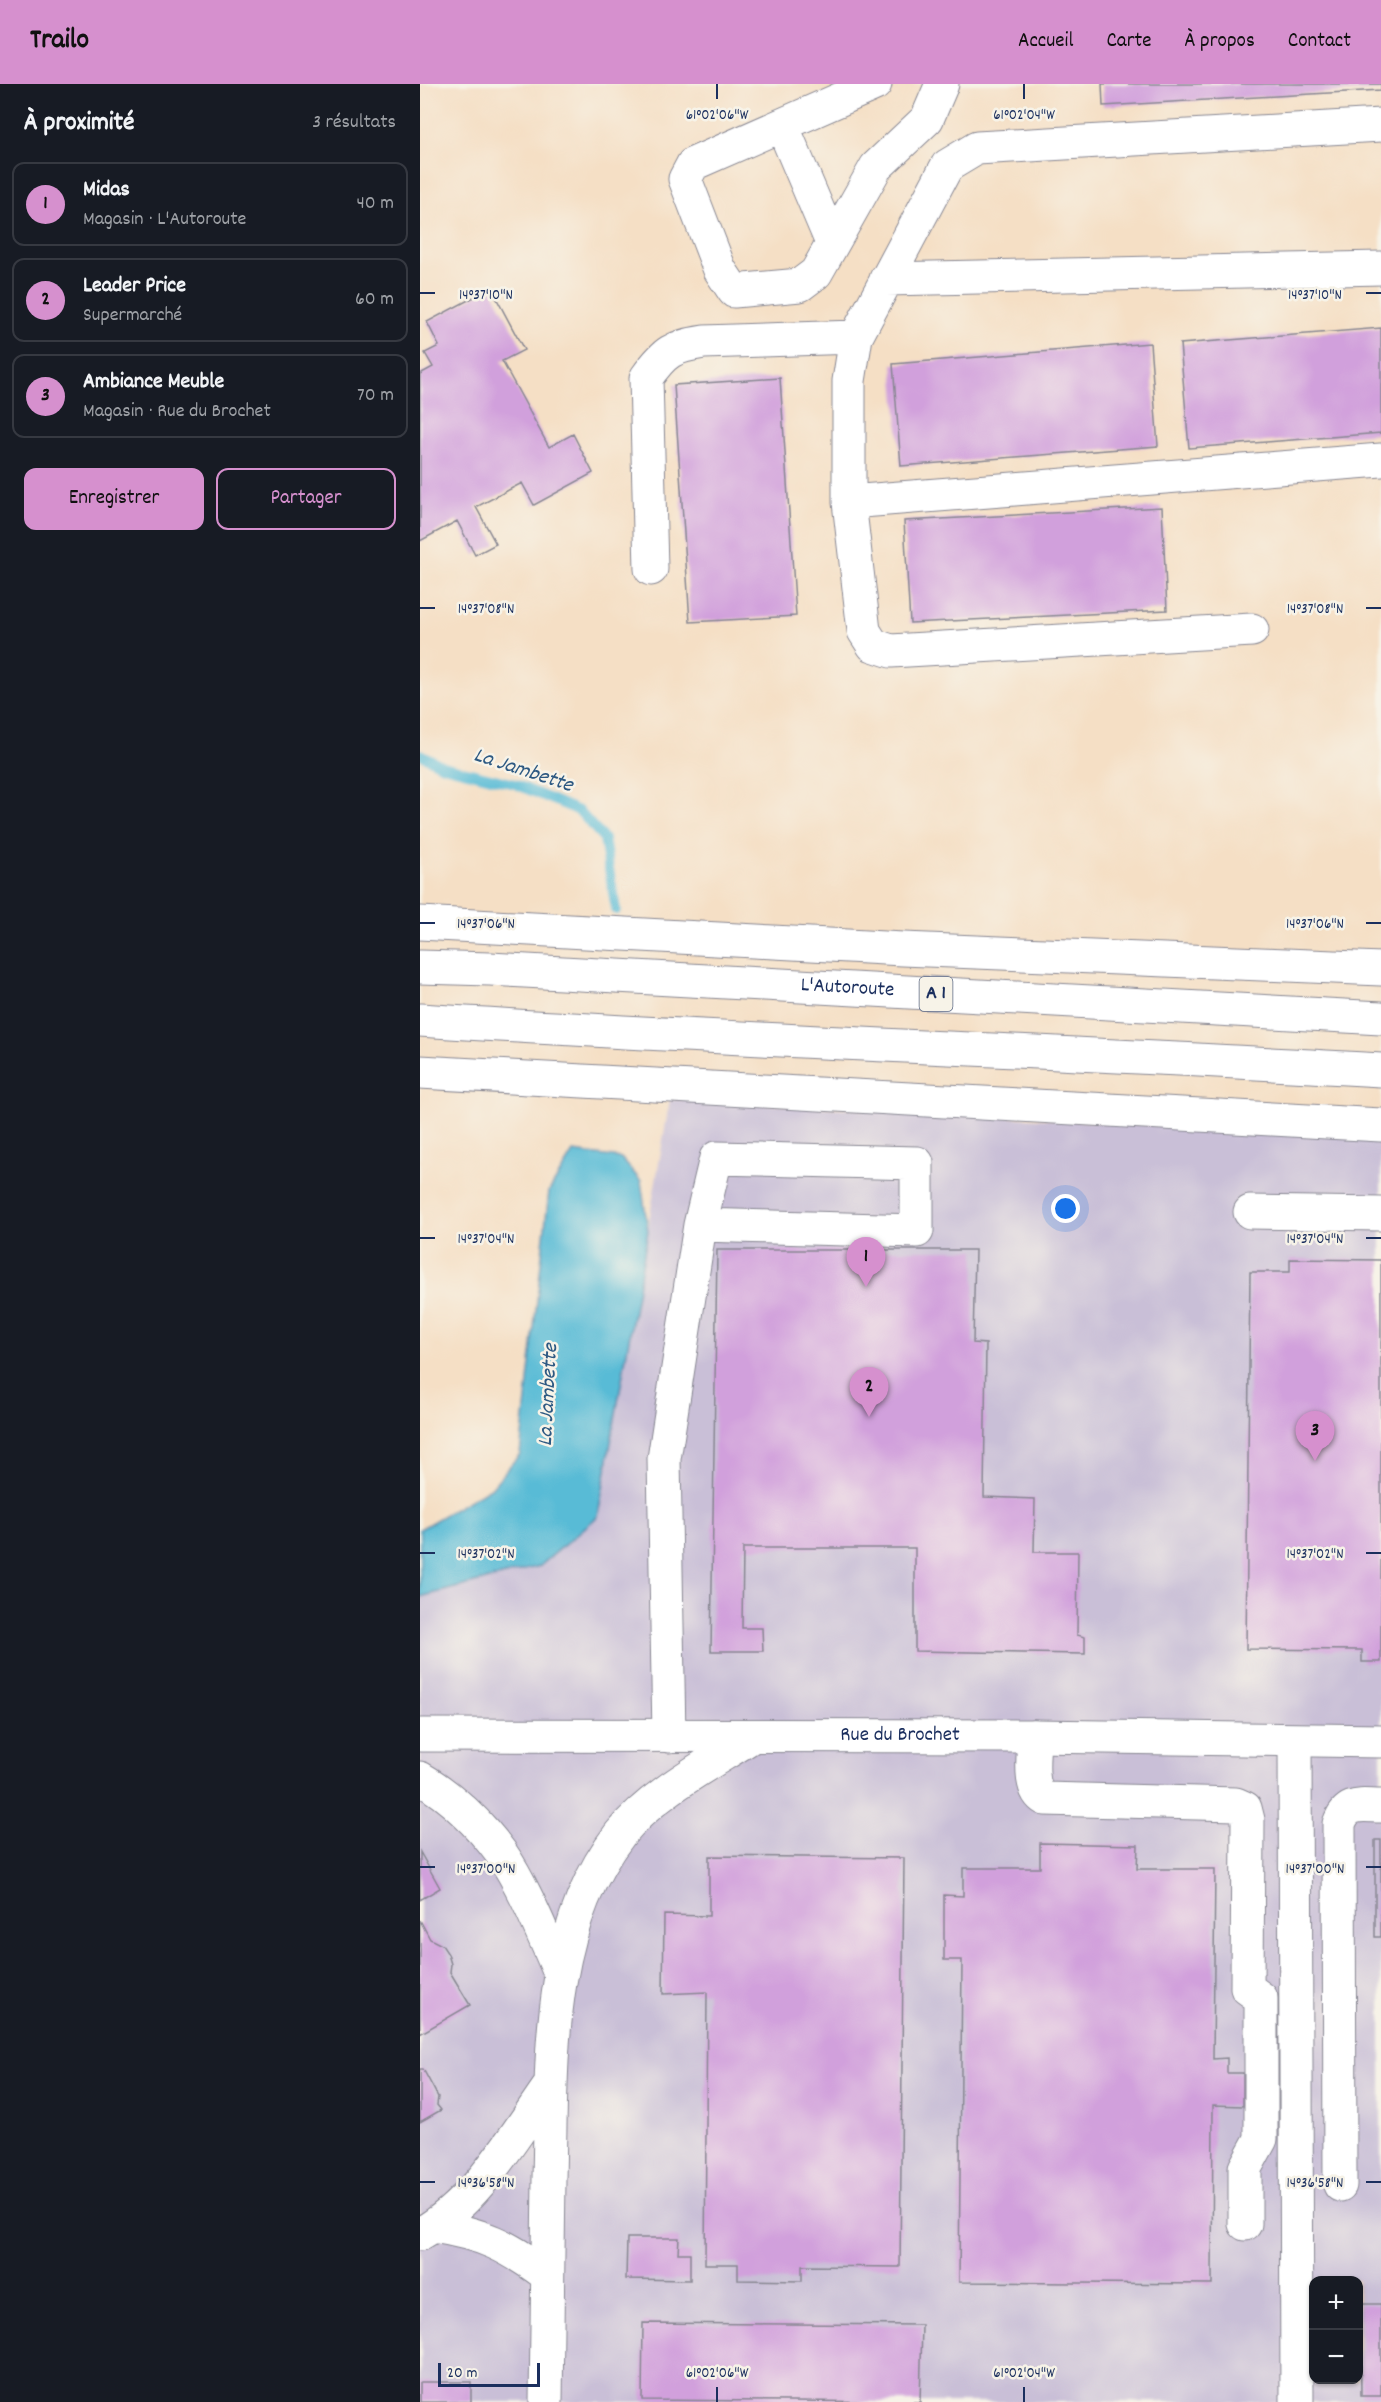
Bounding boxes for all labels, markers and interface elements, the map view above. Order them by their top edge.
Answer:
text: Trailo [30,22,89,62]
text: Accueil [1018,27,1073,57]
text: Carte [1106,27,1151,57]
text: À propos [1184,27,1255,57]
text: Contact [1288,27,1351,57]
text: À proximité [24,105,134,142]
text: 61°02'06"W [686,105,749,127]
text: 61°02'04"W [993,105,1055,127]
text: 3 résultats [312,109,396,137]
text: Midas [83,175,130,206]
text: 1 [43,190,48,218]
text: 40 m [356,190,394,218]
text: Magasin · L'Autoroute [83,206,246,234]
text: Leader Price [83,271,186,302]
text: 14°37'10"N [459,285,513,307]
text: 14°37'10"N [1288,285,1342,307]
text: 2 [41,286,50,314]
text: 60 m [355,286,394,314]
text: Supermarché [83,302,182,330]
text: Ambiance Meuble [83,367,224,398]
text: 3 [41,382,50,410]
text: 70 m [357,382,394,410]
text: Magasin · Rue du Brochet [83,398,271,426]
button: Enregistrer [24,468,204,530]
button: Partager [216,468,396,530]
text: 14°37'08"N [458,599,514,621]
text: 14°37'08"N [1287,599,1343,621]
water label: La Jambette [469,740,578,802]
text: 14°37'06"N [457,914,515,936]
text: 14°37'06"N [1286,914,1344,936]
street label: L'Autoroute [800,971,895,1006]
road number: A 1 [920,977,952,1011]
your location [1051,1194,1080,1223]
text: 14°37'04"N [458,1229,514,1251]
text: 14°37'04"N [1287,1229,1343,1251]
pin: 1 [846,1238,886,1287]
water label: La Jambette [531,1341,567,1447]
pin: 2 [850,1368,888,1417]
pin: 3 [1296,1412,1334,1461]
text: 14°37'02"N [457,1544,515,1566]
text: 14°37'02"N [1286,1544,1344,1566]
street label: Rue du Brochet [840,1721,960,1751]
text: 14°37'00"N [457,1859,515,1881]
text: 14°37'00"N [1286,1859,1344,1881]
text: 14°36'58"N [457,2173,515,2195]
text: 14°36'58"N [1286,2173,1344,2195]
map controls [1309,2276,1363,2384]
button: + [1309,2276,1363,2330]
button: − [1309,2330,1363,2384]
scale bar [438,2360,540,2388]
text: 20 m [447,2362,477,2385]
text: 61°02'06"W [686,2363,749,2385]
text: 61°02'04"W [993,2363,1055,2385]

